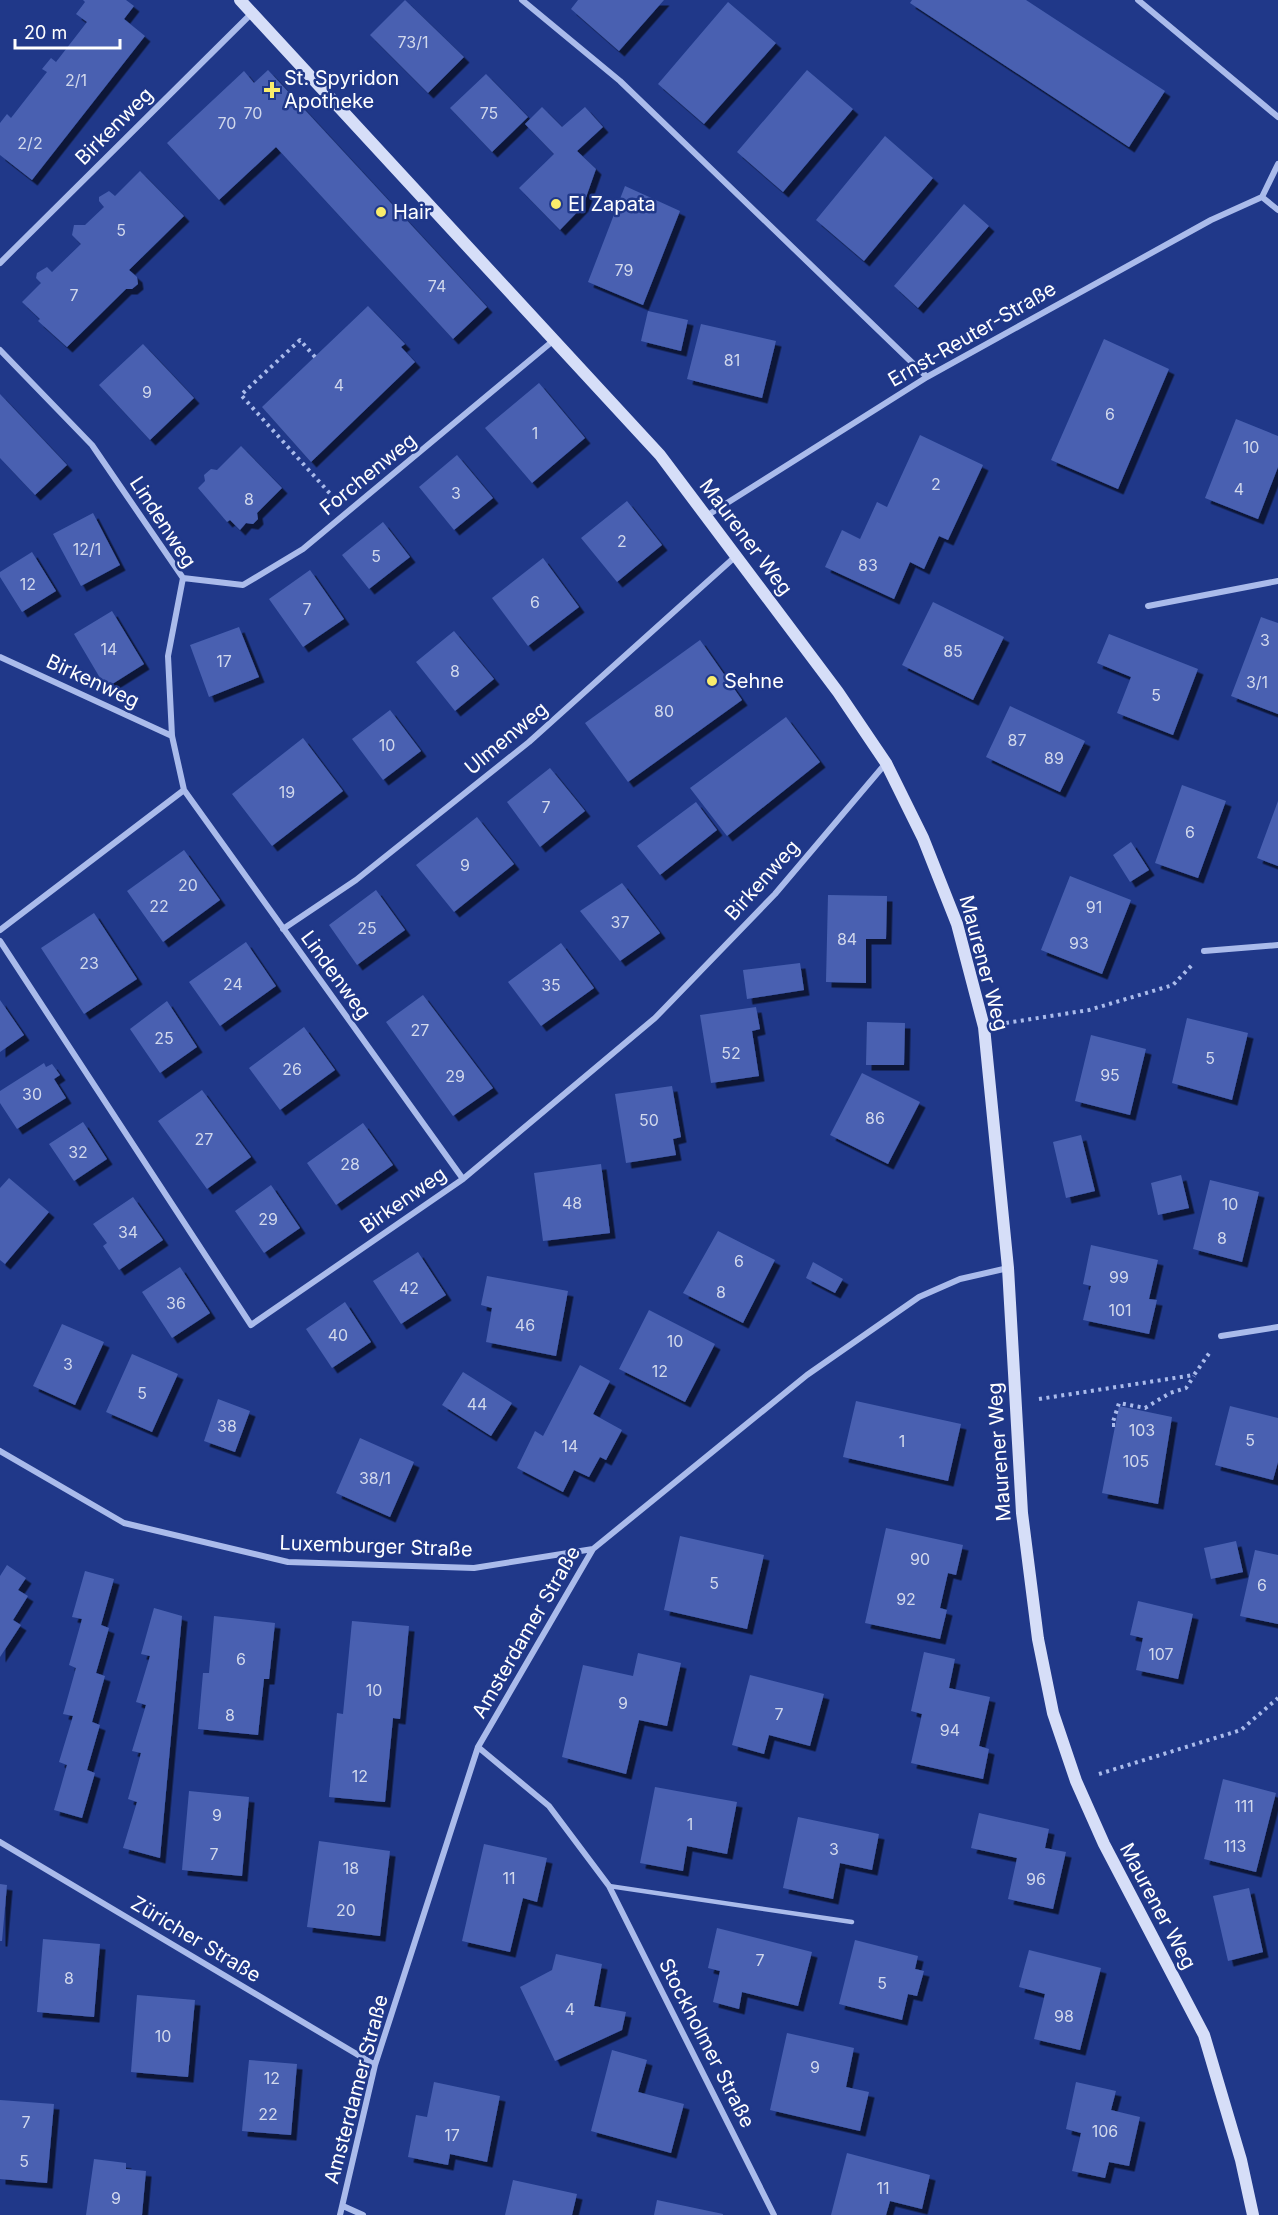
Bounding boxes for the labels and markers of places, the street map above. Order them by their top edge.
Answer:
place label: St. Spyridon Apotheke [284,66,399,113]
marker: St. Spyridon Apotheke [265,83,279,97]
place label: El Zapata [568,192,656,216]
marker: El Zapata [549,197,563,211]
place label: Hair [393,200,432,224]
marker: Hair [374,205,388,219]
place label: Sehne [724,669,784,693]
marker: Sehne [705,674,719,688]

